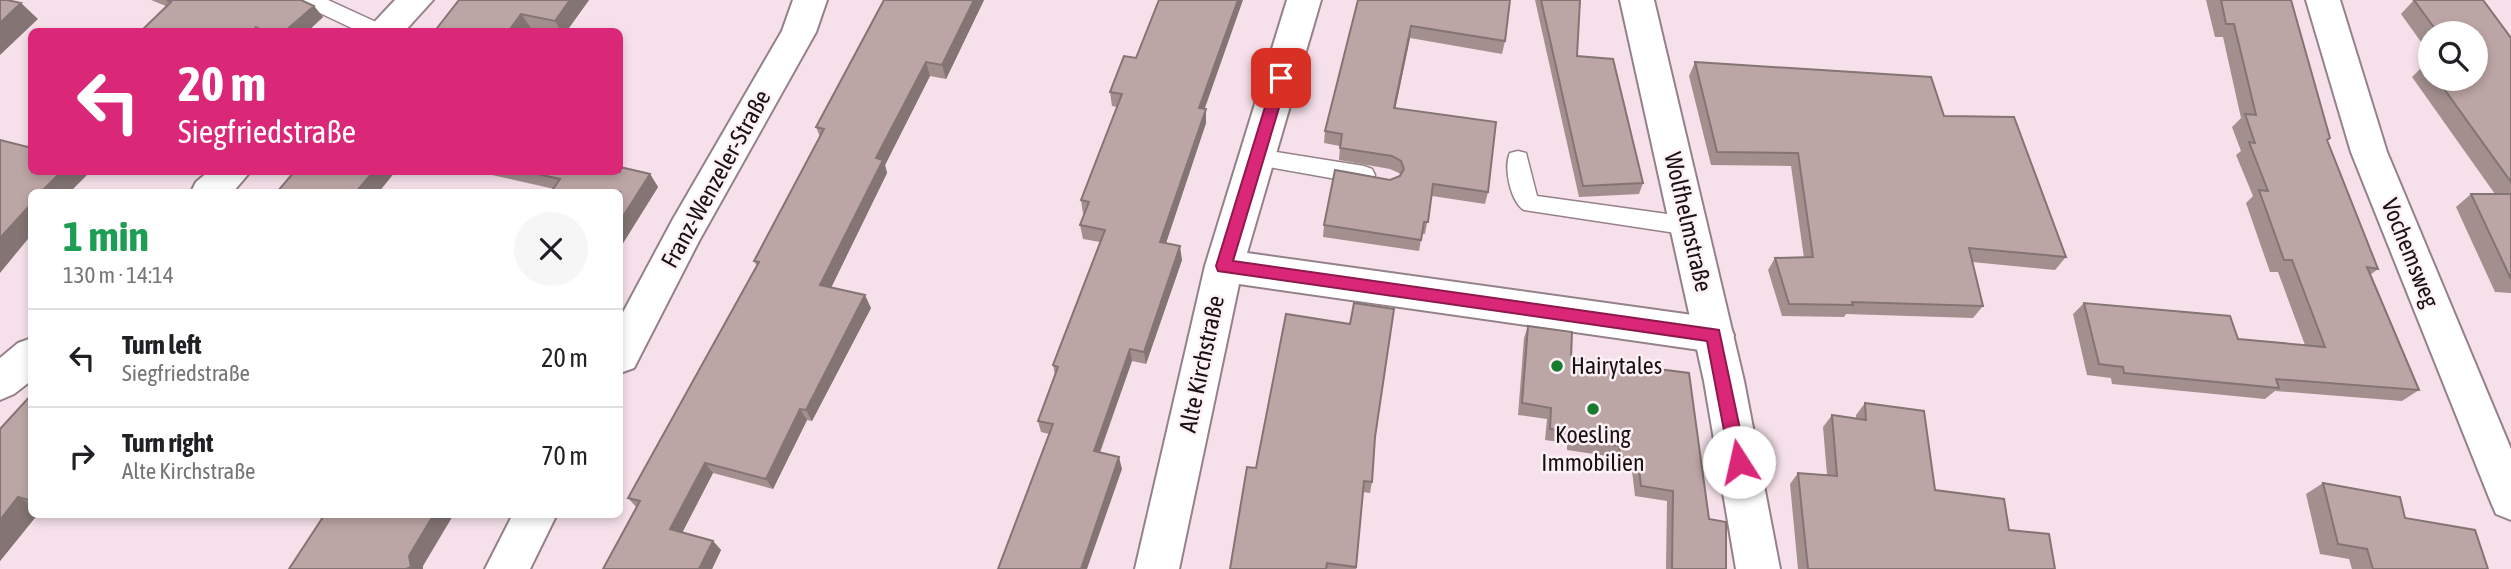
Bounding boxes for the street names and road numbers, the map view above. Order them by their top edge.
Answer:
street label: Franz-Wenzeler-Straße [656,85,776,272]
street label: Wolfhelmstraße [1659,149,1718,294]
street label: Vochemsweg [2376,195,2445,312]
street label: Alte Kirchstraße [1174,293,1229,435]

